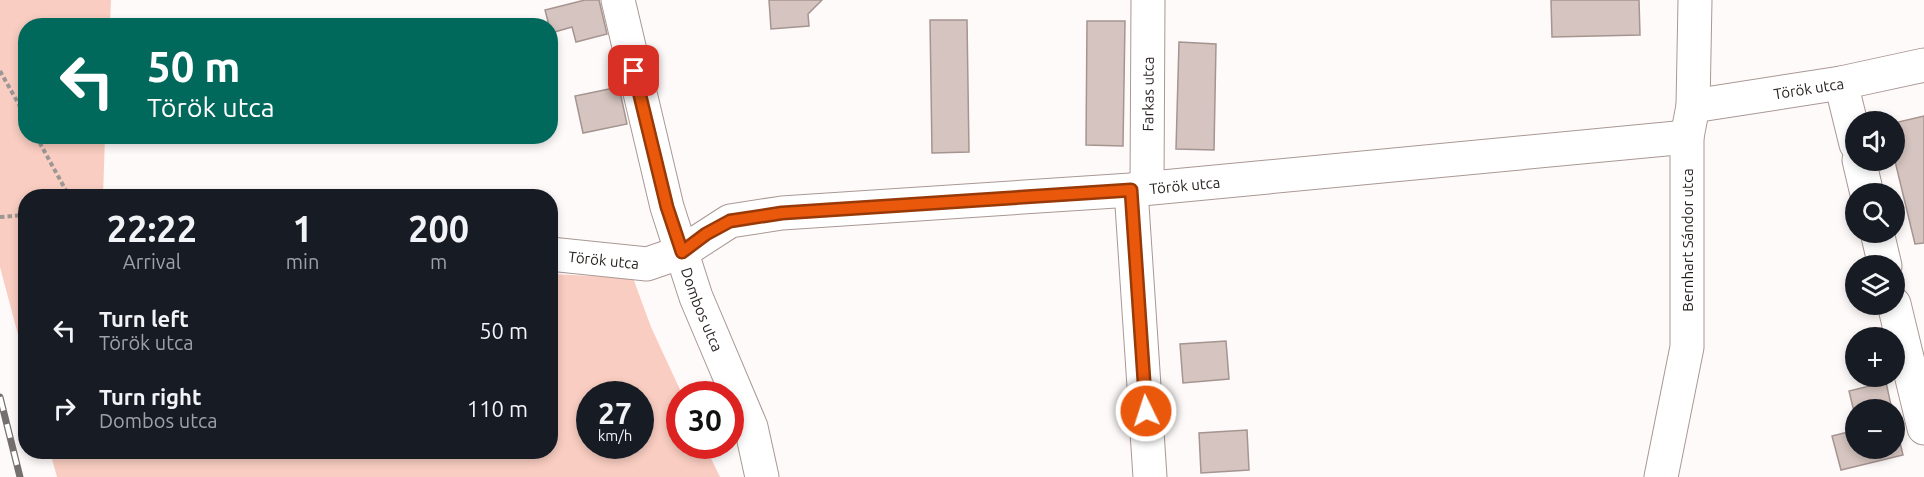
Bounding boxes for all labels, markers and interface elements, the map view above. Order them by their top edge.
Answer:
icon: left [48,42,126,120]
text: 50 m [147,43,241,90]
pin [608,45,659,96]
icon: arrive [617,54,650,87]
street label: Farkas utca [1139,56,1156,132]
street label: Török utca [1772,74,1845,102]
text: Török utca [147,92,275,122]
map controls [1845,111,1905,459]
button: sound [1845,111,1905,171]
street label: Bernhart Sándor utca [1679,168,1696,312]
street label: Török utca [1149,173,1221,197]
button: search [1845,183,1905,243]
text: 22:22 [107,208,197,249]
text: 1 [292,208,313,249]
text: 200 [408,208,469,249]
street label: Török utca [568,247,640,272]
text: Arrival [123,250,181,273]
text: min [286,250,319,273]
text: m [430,250,447,273]
button: layers [1845,255,1905,315]
street label: Dombos utca [678,265,727,354]
text: Turn left [99,306,189,331]
icon: left [48,314,81,347]
text: 50 m [479,318,528,343]
button: + [1845,327,1905,387]
text: Török utca [99,331,194,354]
position arrow [1114,379,1178,443]
speed limit sign: 30 [666,381,744,459]
text: Turn right [99,384,201,409]
icon: right [48,392,81,425]
text: 110 m [467,396,528,421]
text: 27 [598,396,632,430]
button: − [1845,399,1905,459]
text: Dombos utca [99,409,218,432]
text: km/h [598,427,632,444]

